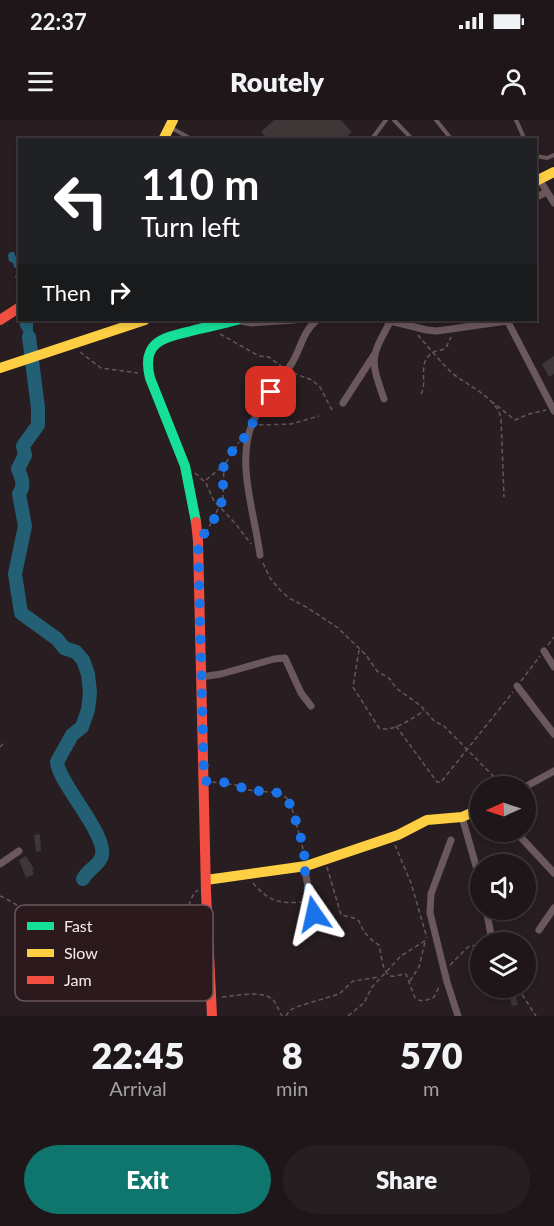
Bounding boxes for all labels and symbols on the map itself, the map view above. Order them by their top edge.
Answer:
pin [245,366,296,417]
north arrow [470,776,536,842]
position arrow [282,882,346,946]
legend [15,905,213,1001]
text: Fast [64,916,93,935]
text: Slow [64,943,98,962]
text: Jam [64,970,92,989]

